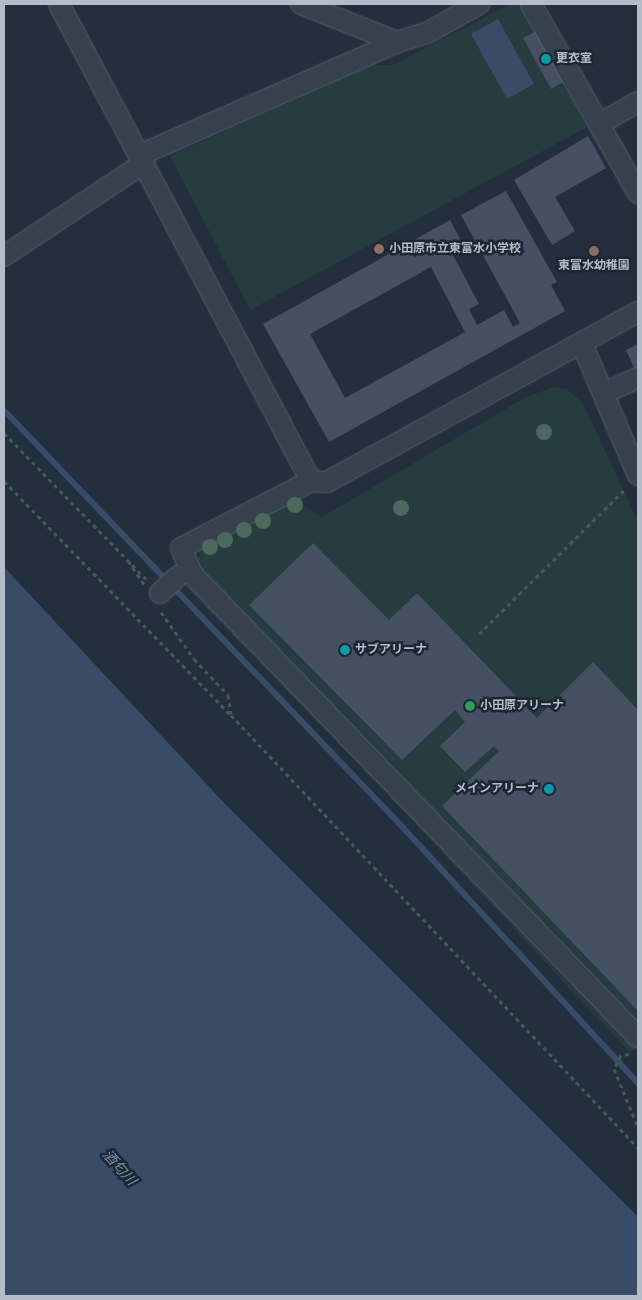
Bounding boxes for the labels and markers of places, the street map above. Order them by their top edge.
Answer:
place label: 更衣室 [556,52,592,66]
marker: 更衣室 [540,53,552,65]
place label: 小田原市立東富水小学校 [389,242,521,256]
marker: 小田原市立東富水小学校 [373,243,385,255]
marker: 東富水幼稚園 [588,245,600,257]
place label: 東富水幼稚園 [558,259,630,273]
place label: サブアリーナ [355,643,427,657]
marker: サブアリーナ [339,644,351,656]
place label: 小田原アリーナ [480,699,564,713]
marker: 小田原アリーナ [464,700,476,712]
place label: メインアリーナ [455,782,539,796]
marker: メインアリーナ [543,783,555,795]

